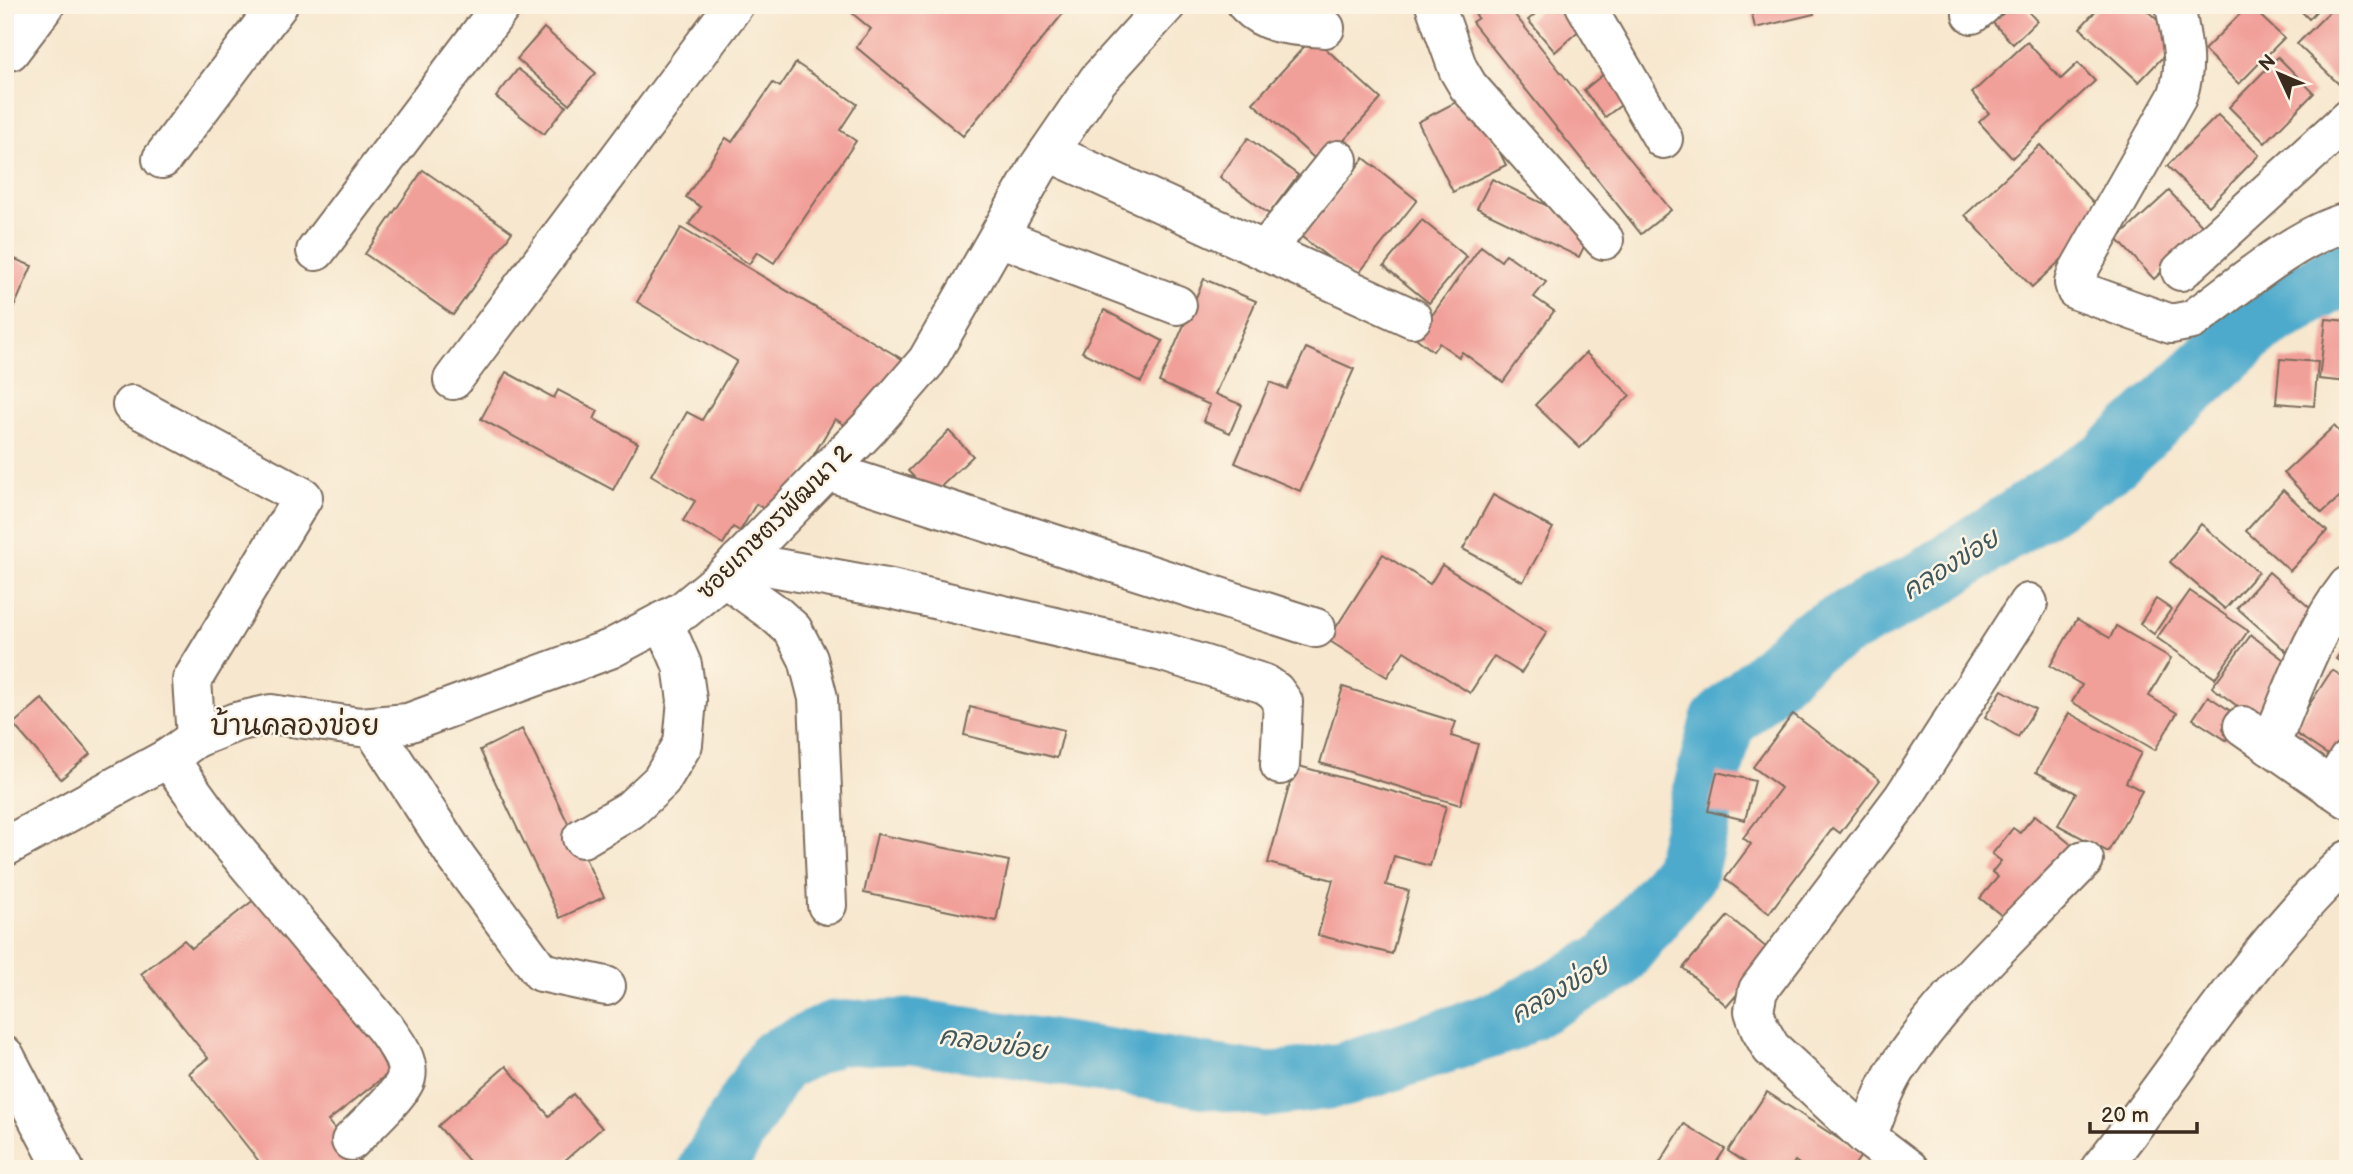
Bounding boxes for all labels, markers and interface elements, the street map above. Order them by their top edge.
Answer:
north arrow [2244,38,2314,108]
text: N [2255,50,2281,76]
street label: ซอยเกษตรพัฒนา 2 [691,439,858,606]
water label: คลองข่อย [1896,520,2007,607]
district label: บ้านคลองข่อย [210,707,380,743]
water label: คลองข่อย [1504,947,1617,1031]
water label: คลองข่อย [937,1019,1052,1069]
scale bar [2090,1090,2197,1134]
text: 20 m [2101,1103,2149,1128]

